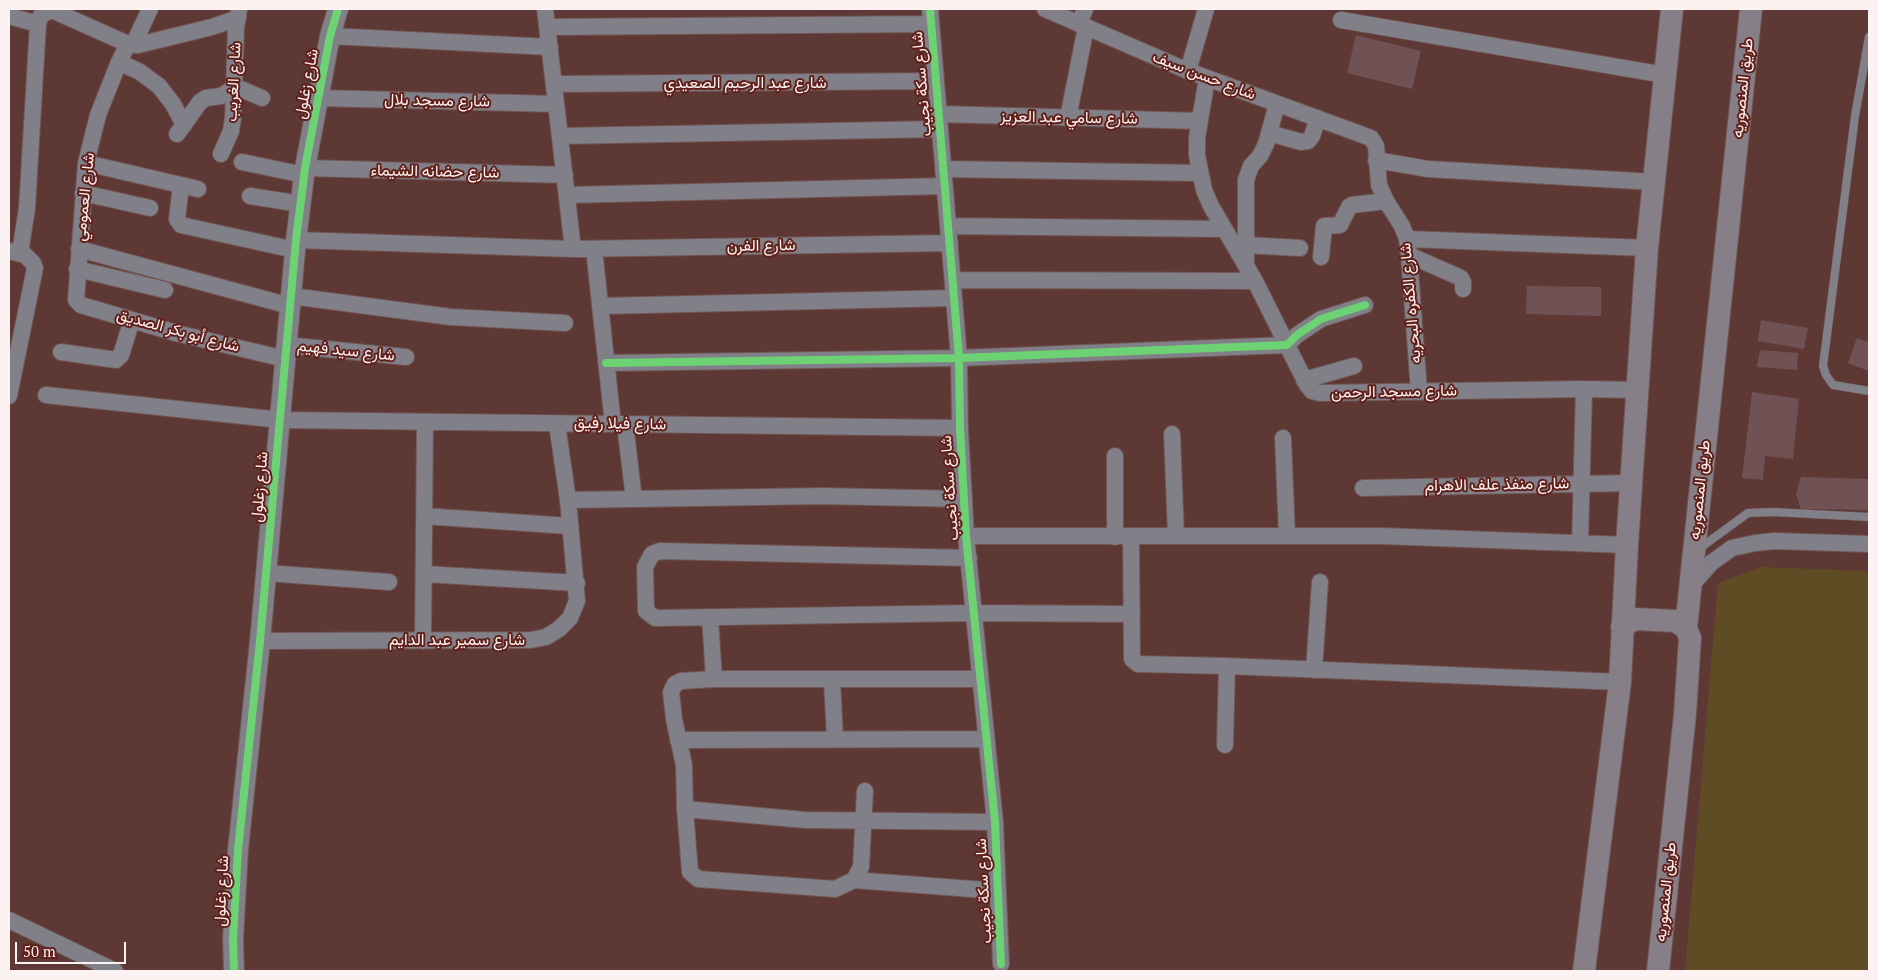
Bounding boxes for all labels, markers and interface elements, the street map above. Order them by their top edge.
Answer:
street label: شارع سكة نجيب [908,31,936,137]
street label: طريق المنصوريه [1728,37,1758,139]
street label: شارع الغريب [222,42,246,122]
street label: شارع زغلول [291,47,323,121]
street label: شارع حسن سيف [1150,48,1258,104]
street label: شارع عبد الرحيم الصعيدي [664,73,826,93]
street label: شارع مسجد بلال [384,90,490,112]
street label: شارع سامي عبد العزيز [1000,107,1138,129]
street label: شارع العمومي [71,152,99,242]
street label: شارع حضانه الشيماء [370,161,500,183]
street label: شارع الفرن [726,236,796,256]
street label: شارع الكفره البحريه [1396,242,1426,364]
street label: شارع أبو بكر الصديق [114,305,242,357]
street label: شارع سيد فهيم [296,336,396,366]
street label: شارع مسجد الرحمن [1331,381,1457,403]
street label: شارع فيلا رفيق [574,414,666,434]
street label: شارع سكة نجيب [937,435,963,541]
street label: طريق المنصوريه [1685,439,1715,541]
street label: شارع زغلول [247,451,273,523]
street label: شارع منفذ علف الاهرام [1424,474,1570,496]
street label: شارع سمير عبد الدايم [389,630,525,650]
street label: شارع سكة نجيب [972,838,996,944]
street label: طريق المنصوريه [1651,841,1681,943]
street label: شارع زغلول [211,855,233,927]
scale bar [18,932,129,964]
text: 50 m [23,941,56,961]

